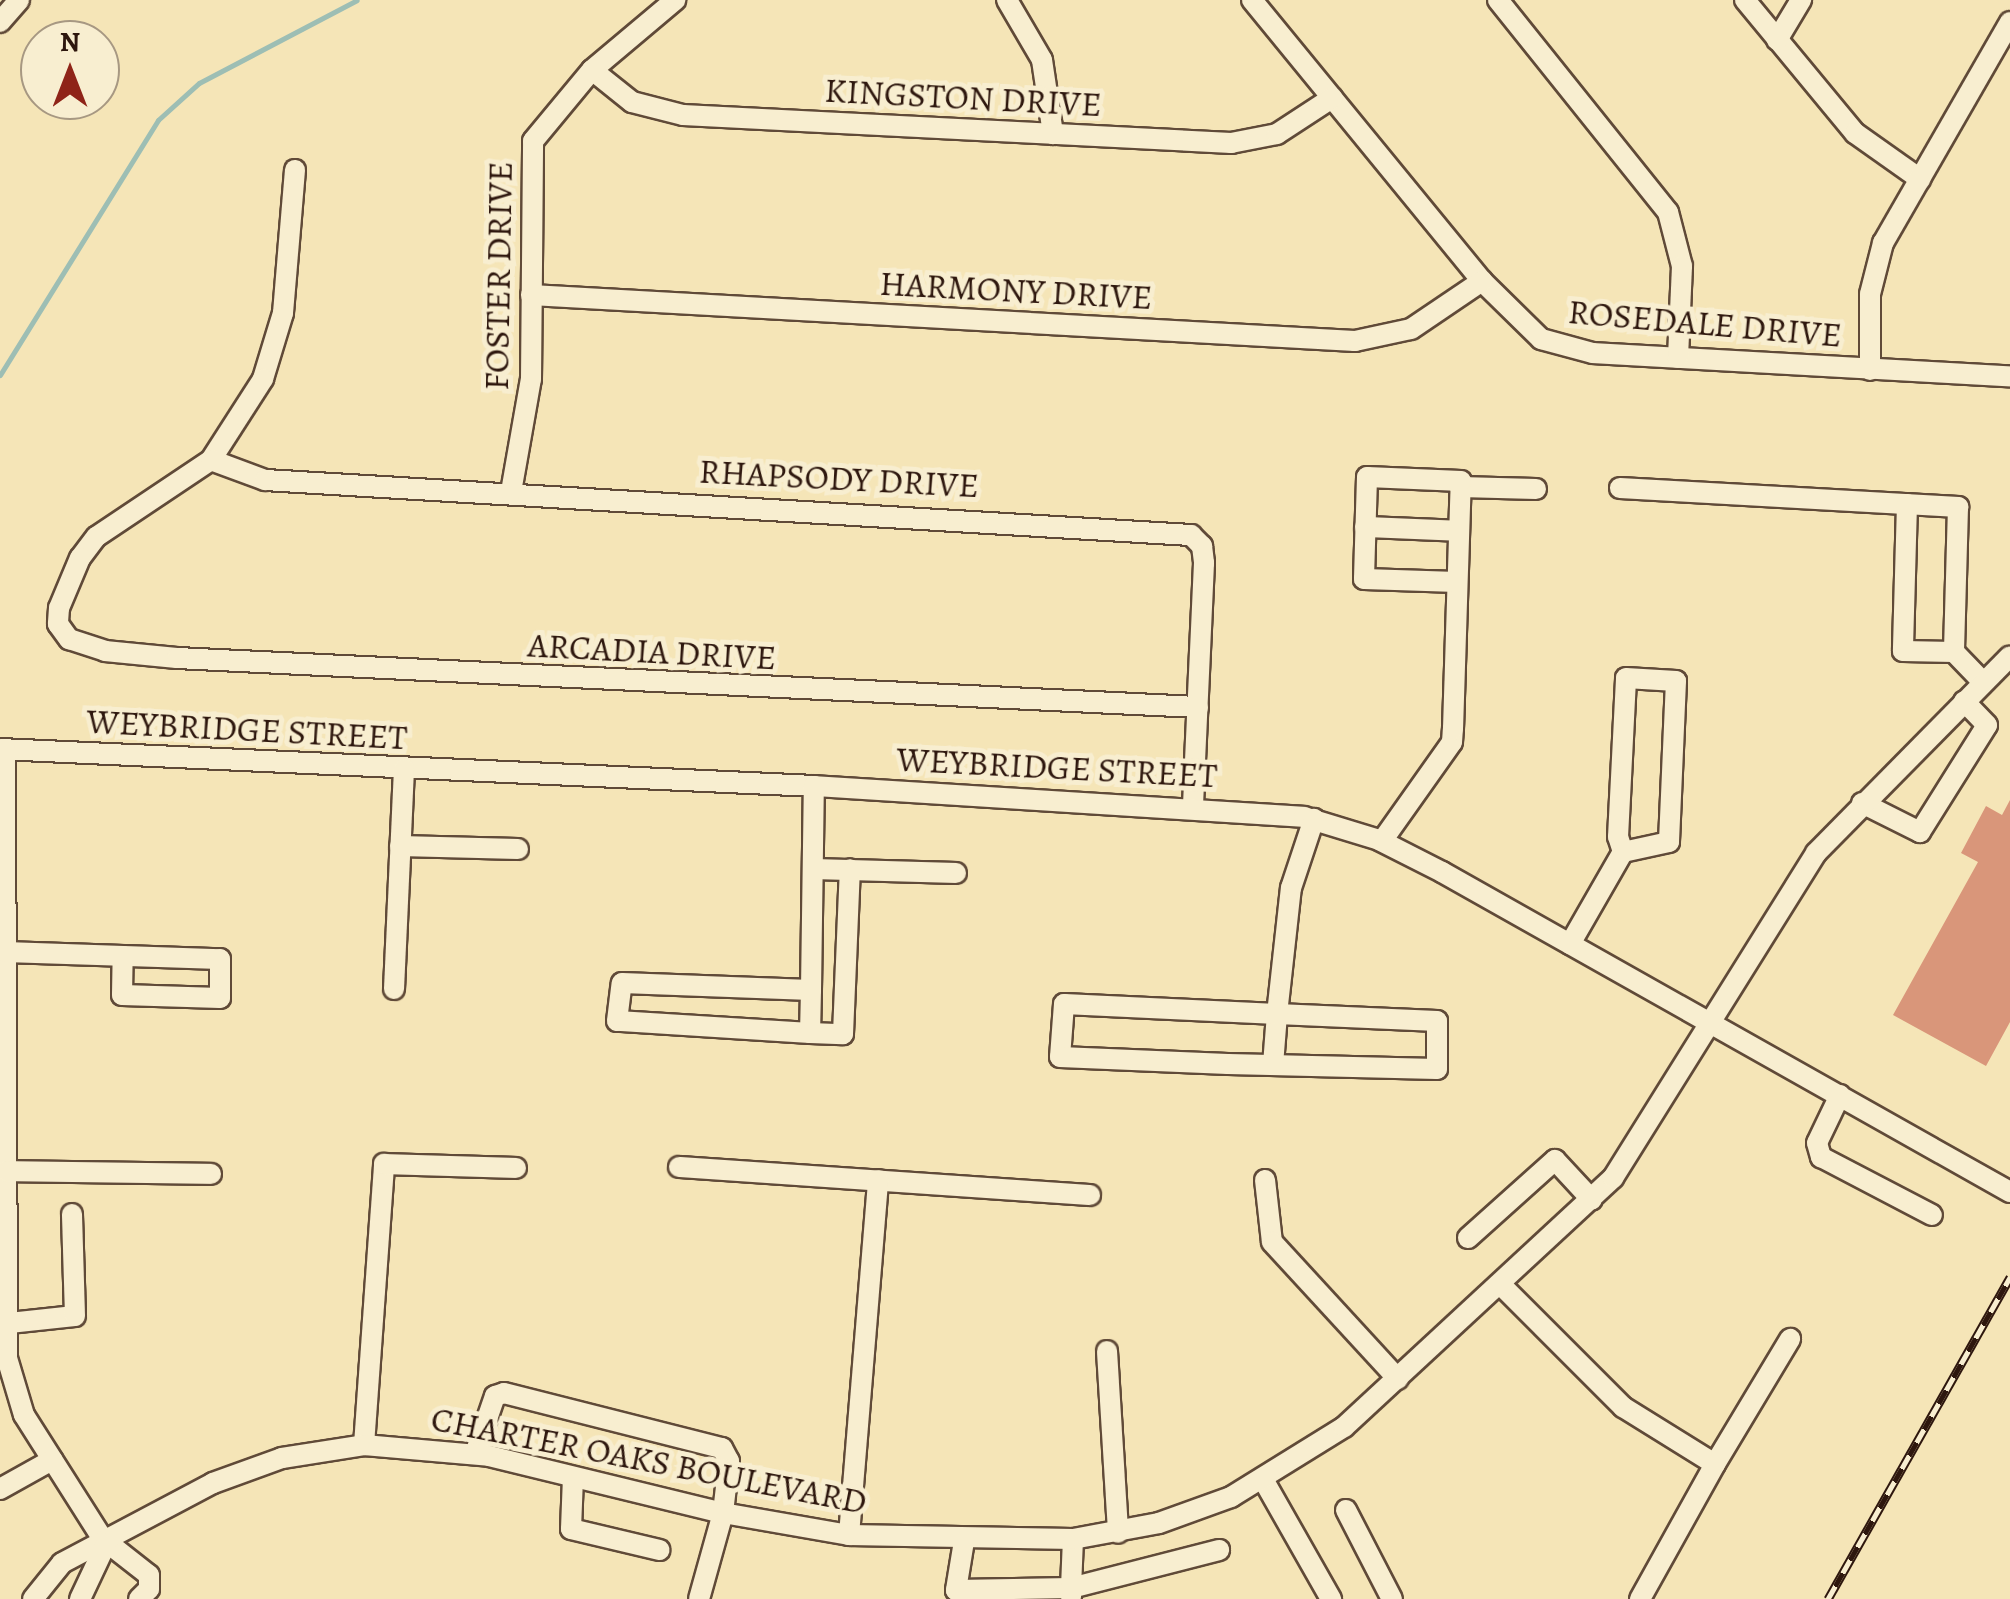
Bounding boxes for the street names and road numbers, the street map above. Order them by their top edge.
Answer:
street label: KINGSTON DRIVE [823,69,1103,125]
street label: FOSTER DRIVE [475,161,521,391]
street label: HARMONY DRIVE [879,262,1153,318]
street label: ROSEDALE DRIVE [1566,290,1844,356]
street label: RHAPSODY DRIVE [698,450,980,506]
street label: ARCADIA DRIVE [527,624,777,678]
street label: WEYBRIDGE STREET [86,700,408,758]
street label: WEYBRIDGE STREET [896,738,1218,796]
street label: CHARTER OAKS BOULEVARD [428,1397,870,1523]

